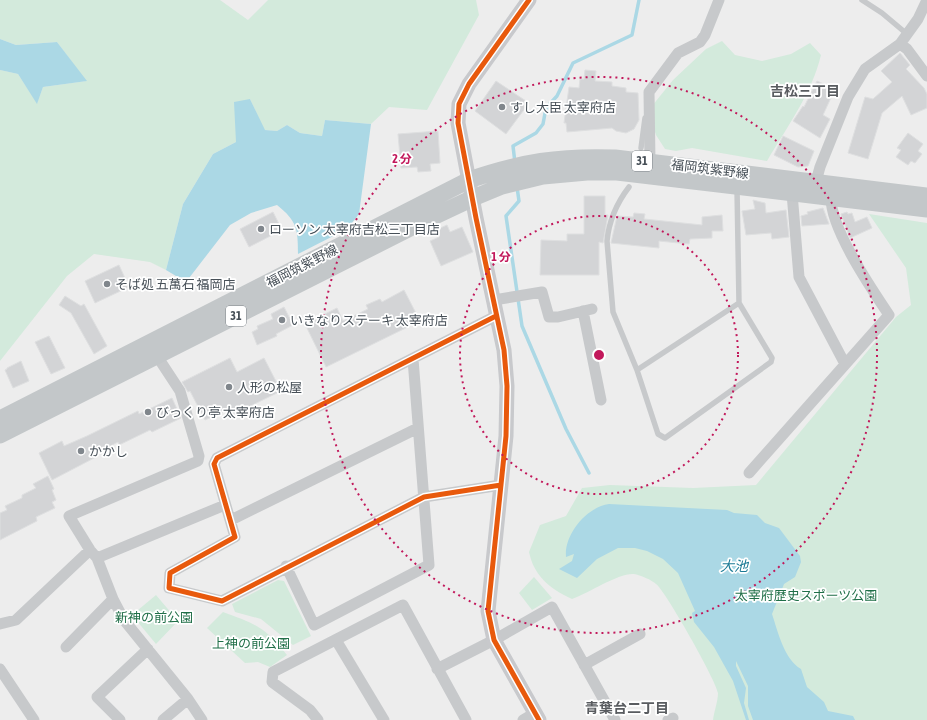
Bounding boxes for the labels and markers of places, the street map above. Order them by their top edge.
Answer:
place label: すし大臣 太宰府店 [510,100,616,115]
marker: すし大臣 太宰府店 [497,102,507,112]
place label: ローソン 太宰府吉松三丁目店 [269,222,440,237]
marker: ローソン 太宰府吉松三丁目店 [256,224,266,234]
place label: そば処 五萬石 福岡店 [115,277,236,292]
marker: そば処 五萬石 福岡店 [102,279,112,289]
place label: いきなりステーキ 太宰府店 [290,313,448,328]
marker: いきなりステーキ 太宰府店 [277,315,287,325]
centre of rings [592,348,606,362]
place label: 人形の松屋 [237,380,302,395]
marker: 人形の松屋 [224,382,234,392]
place label: びっくり亭 太宰府店 [156,405,275,420]
marker: びっくり亭 太宰府店 [143,407,153,417]
place label: かかし [89,444,128,459]
marker: かかし [76,446,86,456]

